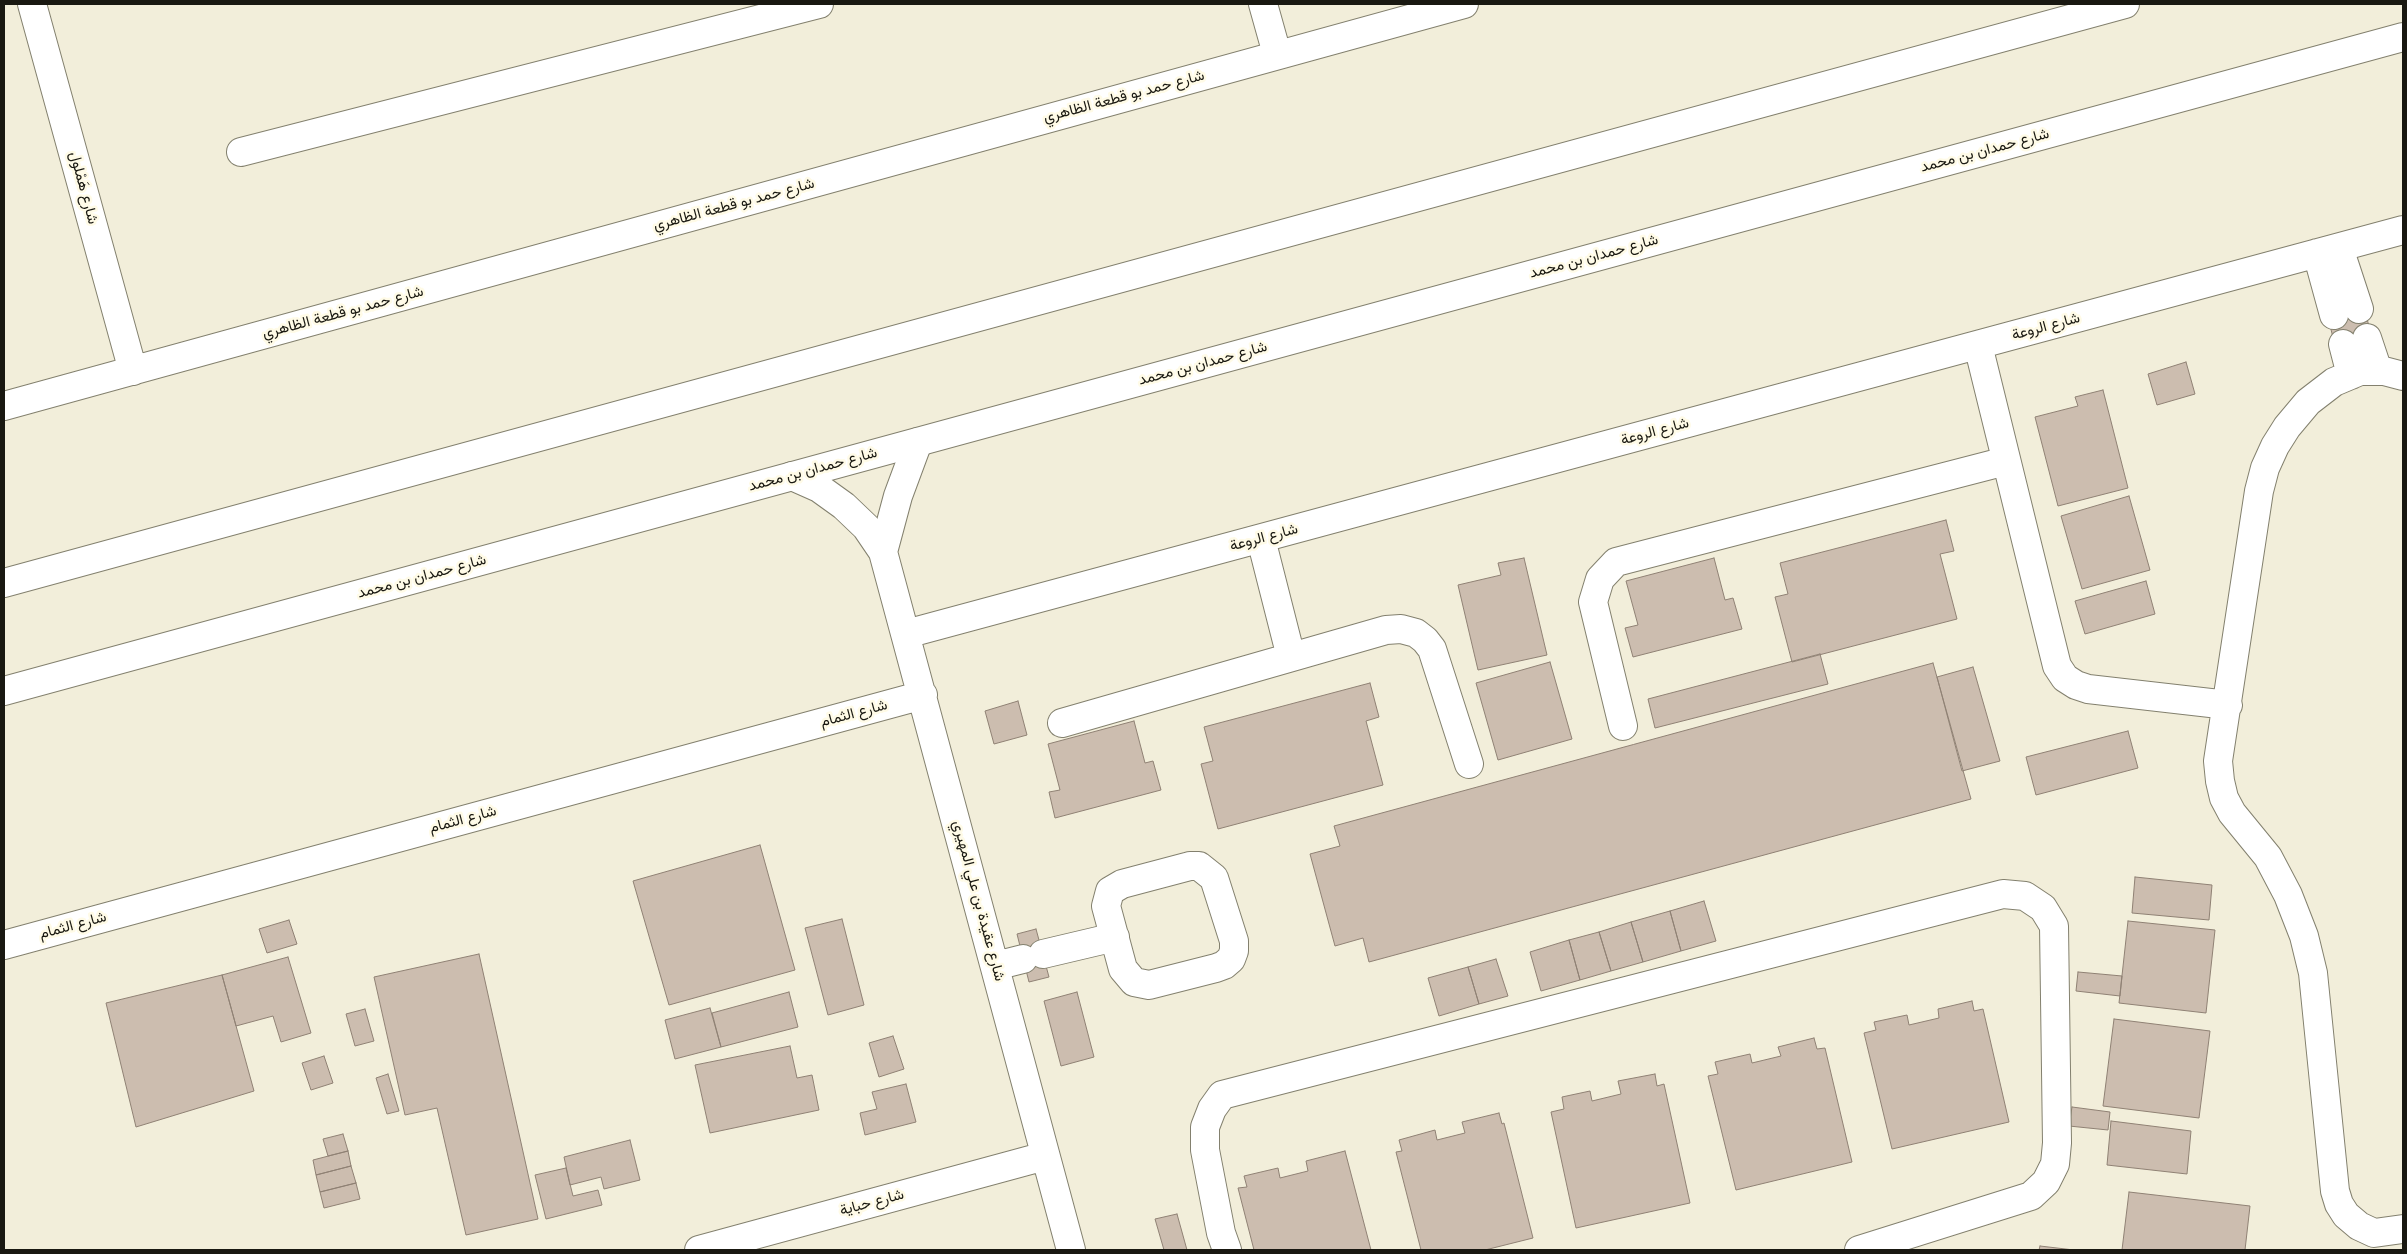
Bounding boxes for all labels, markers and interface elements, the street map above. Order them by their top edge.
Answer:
street label: شارع حمد بو قطعة الظاهري [1042,67,1206,127]
street label: شارع حمدان بن محمد [1919,125,2051,177]
street label: شارع هَمْلول [65,150,101,226]
street label: شارع حمد بو قطعة الظاهري [652,175,816,235]
street label: شارع حمدان بن محمد [1528,231,1660,283]
street label: شارع حمد بو قطعة الظاهري [261,283,425,343]
street label: شارع الروعة [2010,309,2082,345]
street label: شارع حمدان بن محمد [1137,338,1269,390]
street label: شارع الروعة [1619,414,1691,450]
street label: شارع حمدان بن محمد [747,444,879,496]
street label: شارع الروعة [1228,520,1300,556]
street label: شارع حمدان بن محمد [356,551,488,603]
street label: شارع الثمام [818,696,890,732]
street label: شارع الثمام [427,802,499,838]
street label: شارع عقيدة بن علي المهيري [948,819,1008,983]
street label: شارع الثمام [37,908,109,944]
street label: شارع حباية [838,1186,906,1220]

